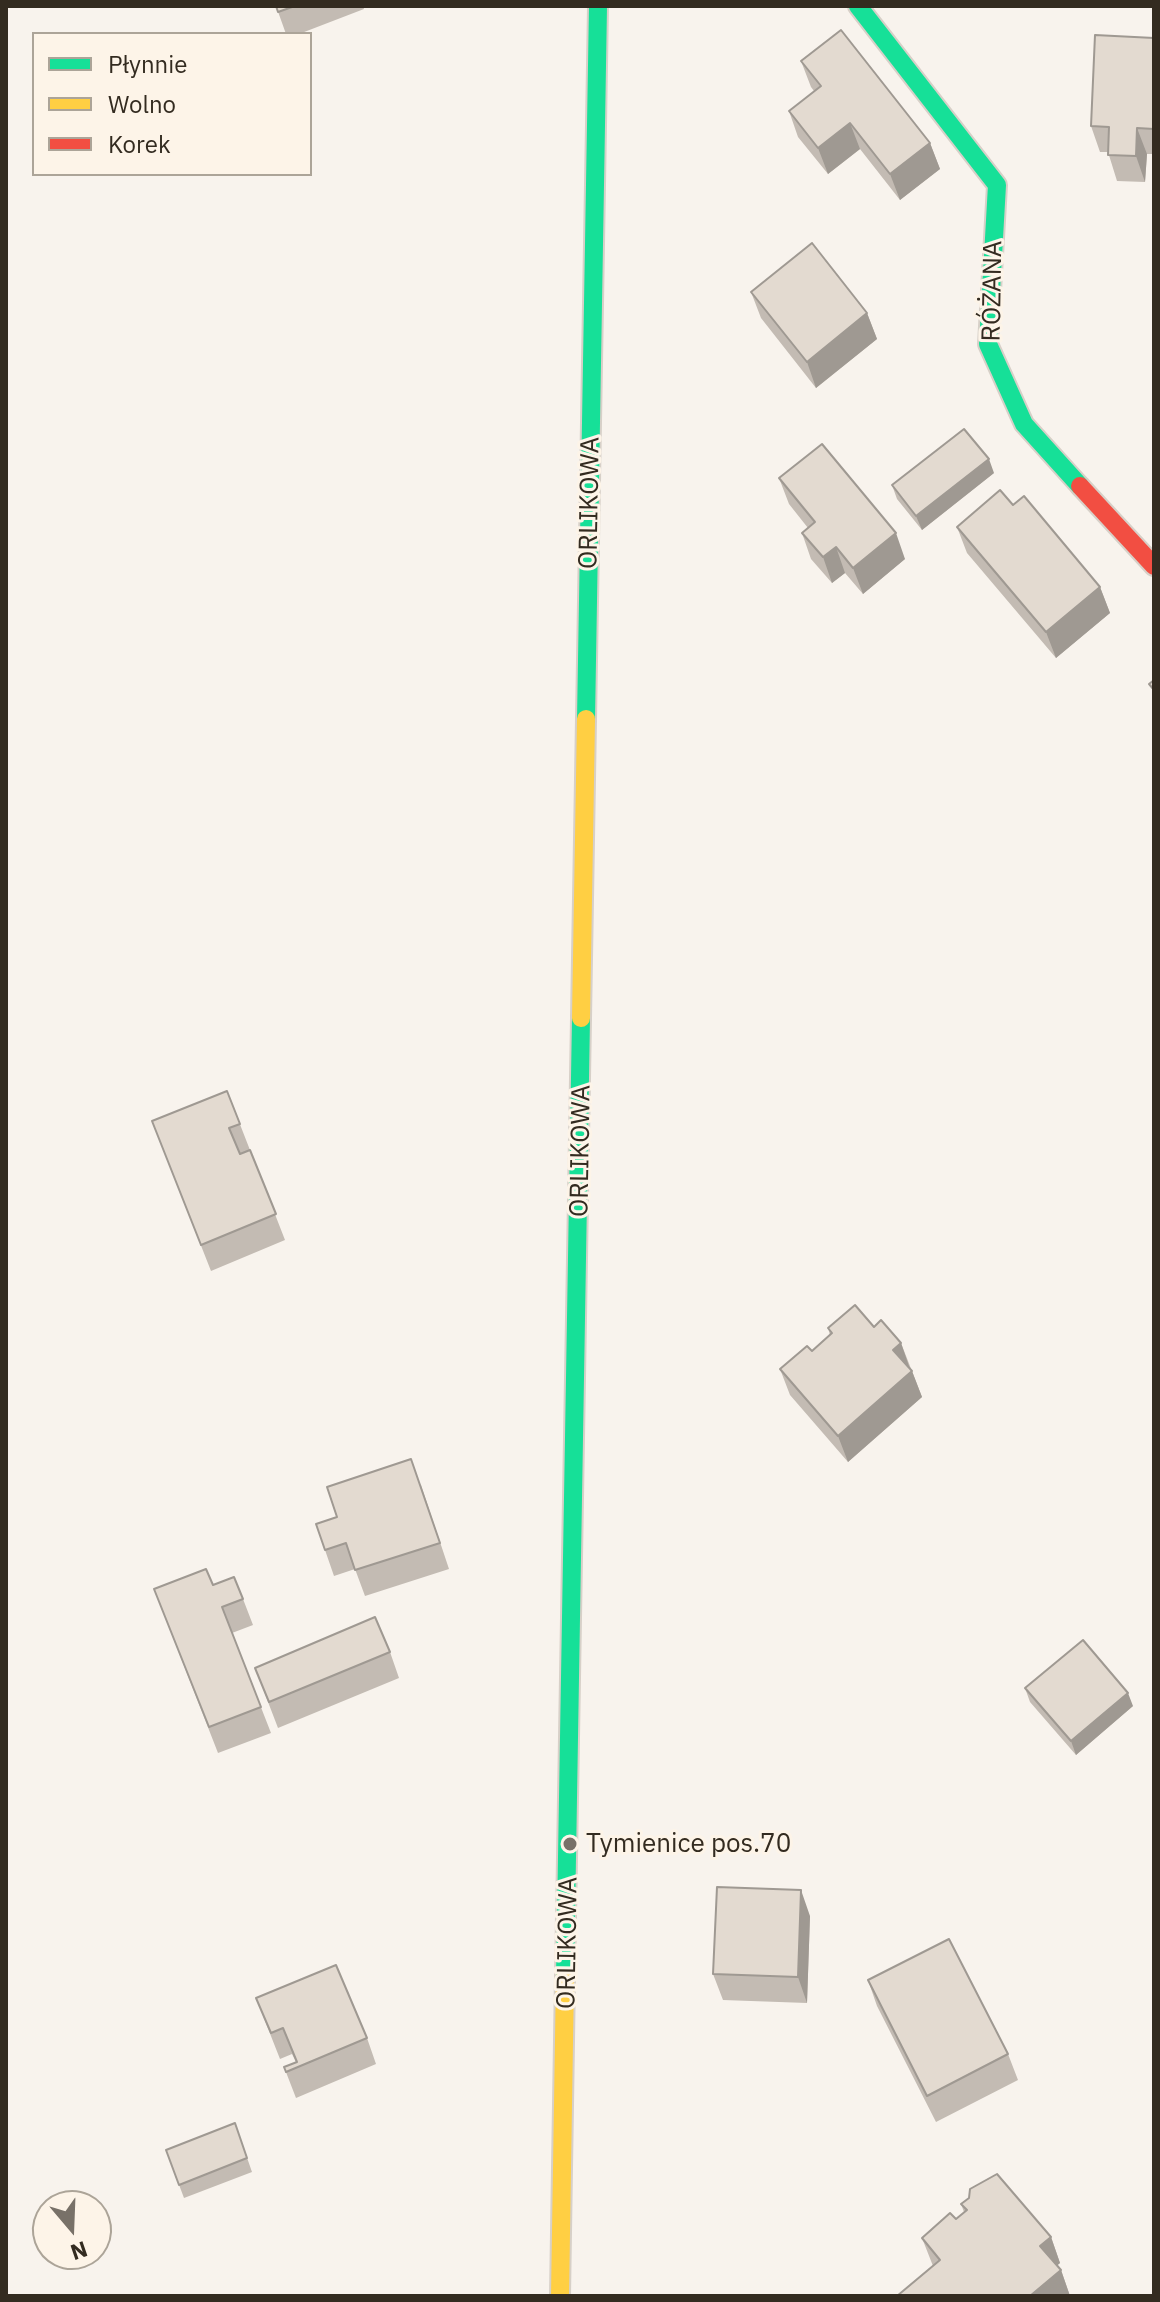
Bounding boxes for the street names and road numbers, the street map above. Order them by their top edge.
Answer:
street label: RÓŻANA [977,240,1009,342]
street label: ORLIKOWA [573,437,607,569]
street label: ORLIKOWA [564,1085,598,1217]
street label: ORLIKOWA [551,1877,585,2009]

